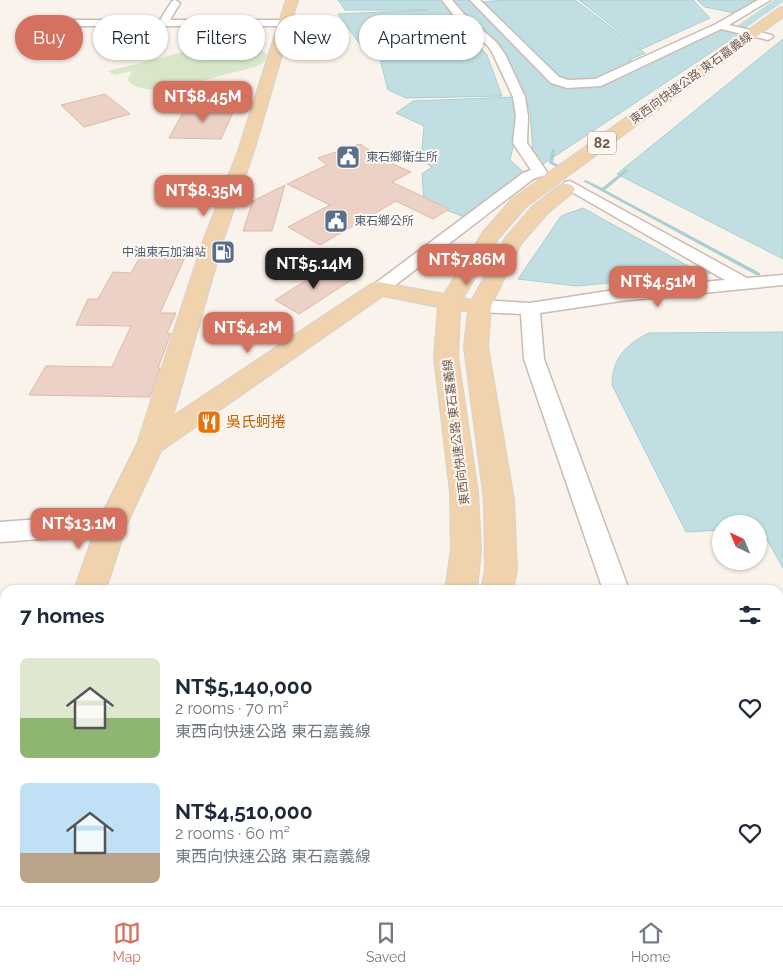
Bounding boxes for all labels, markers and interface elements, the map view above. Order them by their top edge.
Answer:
chip: Buy [15,15,83,60]
chip: Rent [93,15,168,60]
chip: Filters [178,15,265,60]
chip: New [275,15,349,60]
chip: Apartment [359,15,484,60]
street label: 東西向快速公路 東石嘉義線 [627,29,755,127]
pin: NT$8.45M [151,80,255,123]
text: NT$8.45M [164,87,242,106]
road number: 82 [588,132,616,154]
public building icon: 東石鄉衛生所 [335,144,361,170]
place label: 東石鄉衛生所 [366,150,438,164]
pin: NT$8.35M [152,174,256,217]
text: NT$8.35M [165,181,243,200]
public building icon: 東石鄉公所 [323,208,349,234]
place label: 東石鄉公所 [354,214,414,228]
fuel station icon: 中油東石加油站 [210,239,236,265]
pin: NT$7.86M [415,244,519,286]
place label: 中油東石加油站 [122,245,206,259]
pin: NT$5.14M [262,248,366,290]
text: NT$7.86M [428,250,506,269]
text: NT$5.14M [276,254,352,273]
pin: NT$4.51M [606,266,710,308]
text: NT$4.51M [620,272,696,291]
pin: NT$4.2M [202,312,294,354]
text: NT$4.2M [214,318,282,337]
street label: 東西向快速公路 東石嘉義線 [440,358,472,506]
restaurant icon: 吳氏蚵捲 [196,409,222,435]
place label: 吳氏蚵捲 [226,413,286,431]
pin: NT$13.1M [27,508,131,550]
text: NT$13.1M [42,514,116,533]
north arrow [712,515,768,570]
map controls [712,515,767,570]
icon: filters [736,601,764,629]
text: 7 homes [20,603,105,628]
text: NT$5,140,000 [175,674,313,699]
icon: home [60,678,120,738]
icon: heart [736,694,764,722]
text: 2 rooms · 70 m² [175,699,289,718]
text: 東西向快速公路 東石嘉義線 [175,722,371,741]
text: NT$4,510,000 [175,799,313,824]
icon: home [60,803,120,863]
icon: heart [736,819,764,847]
text: 2 rooms · 60 m² [175,824,290,843]
text: 東西向快速公路 東石嘉義線 [175,847,371,866]
tab: Map [112,919,141,965]
tab: Saved [366,919,406,965]
tab: Home [631,919,671,965]

